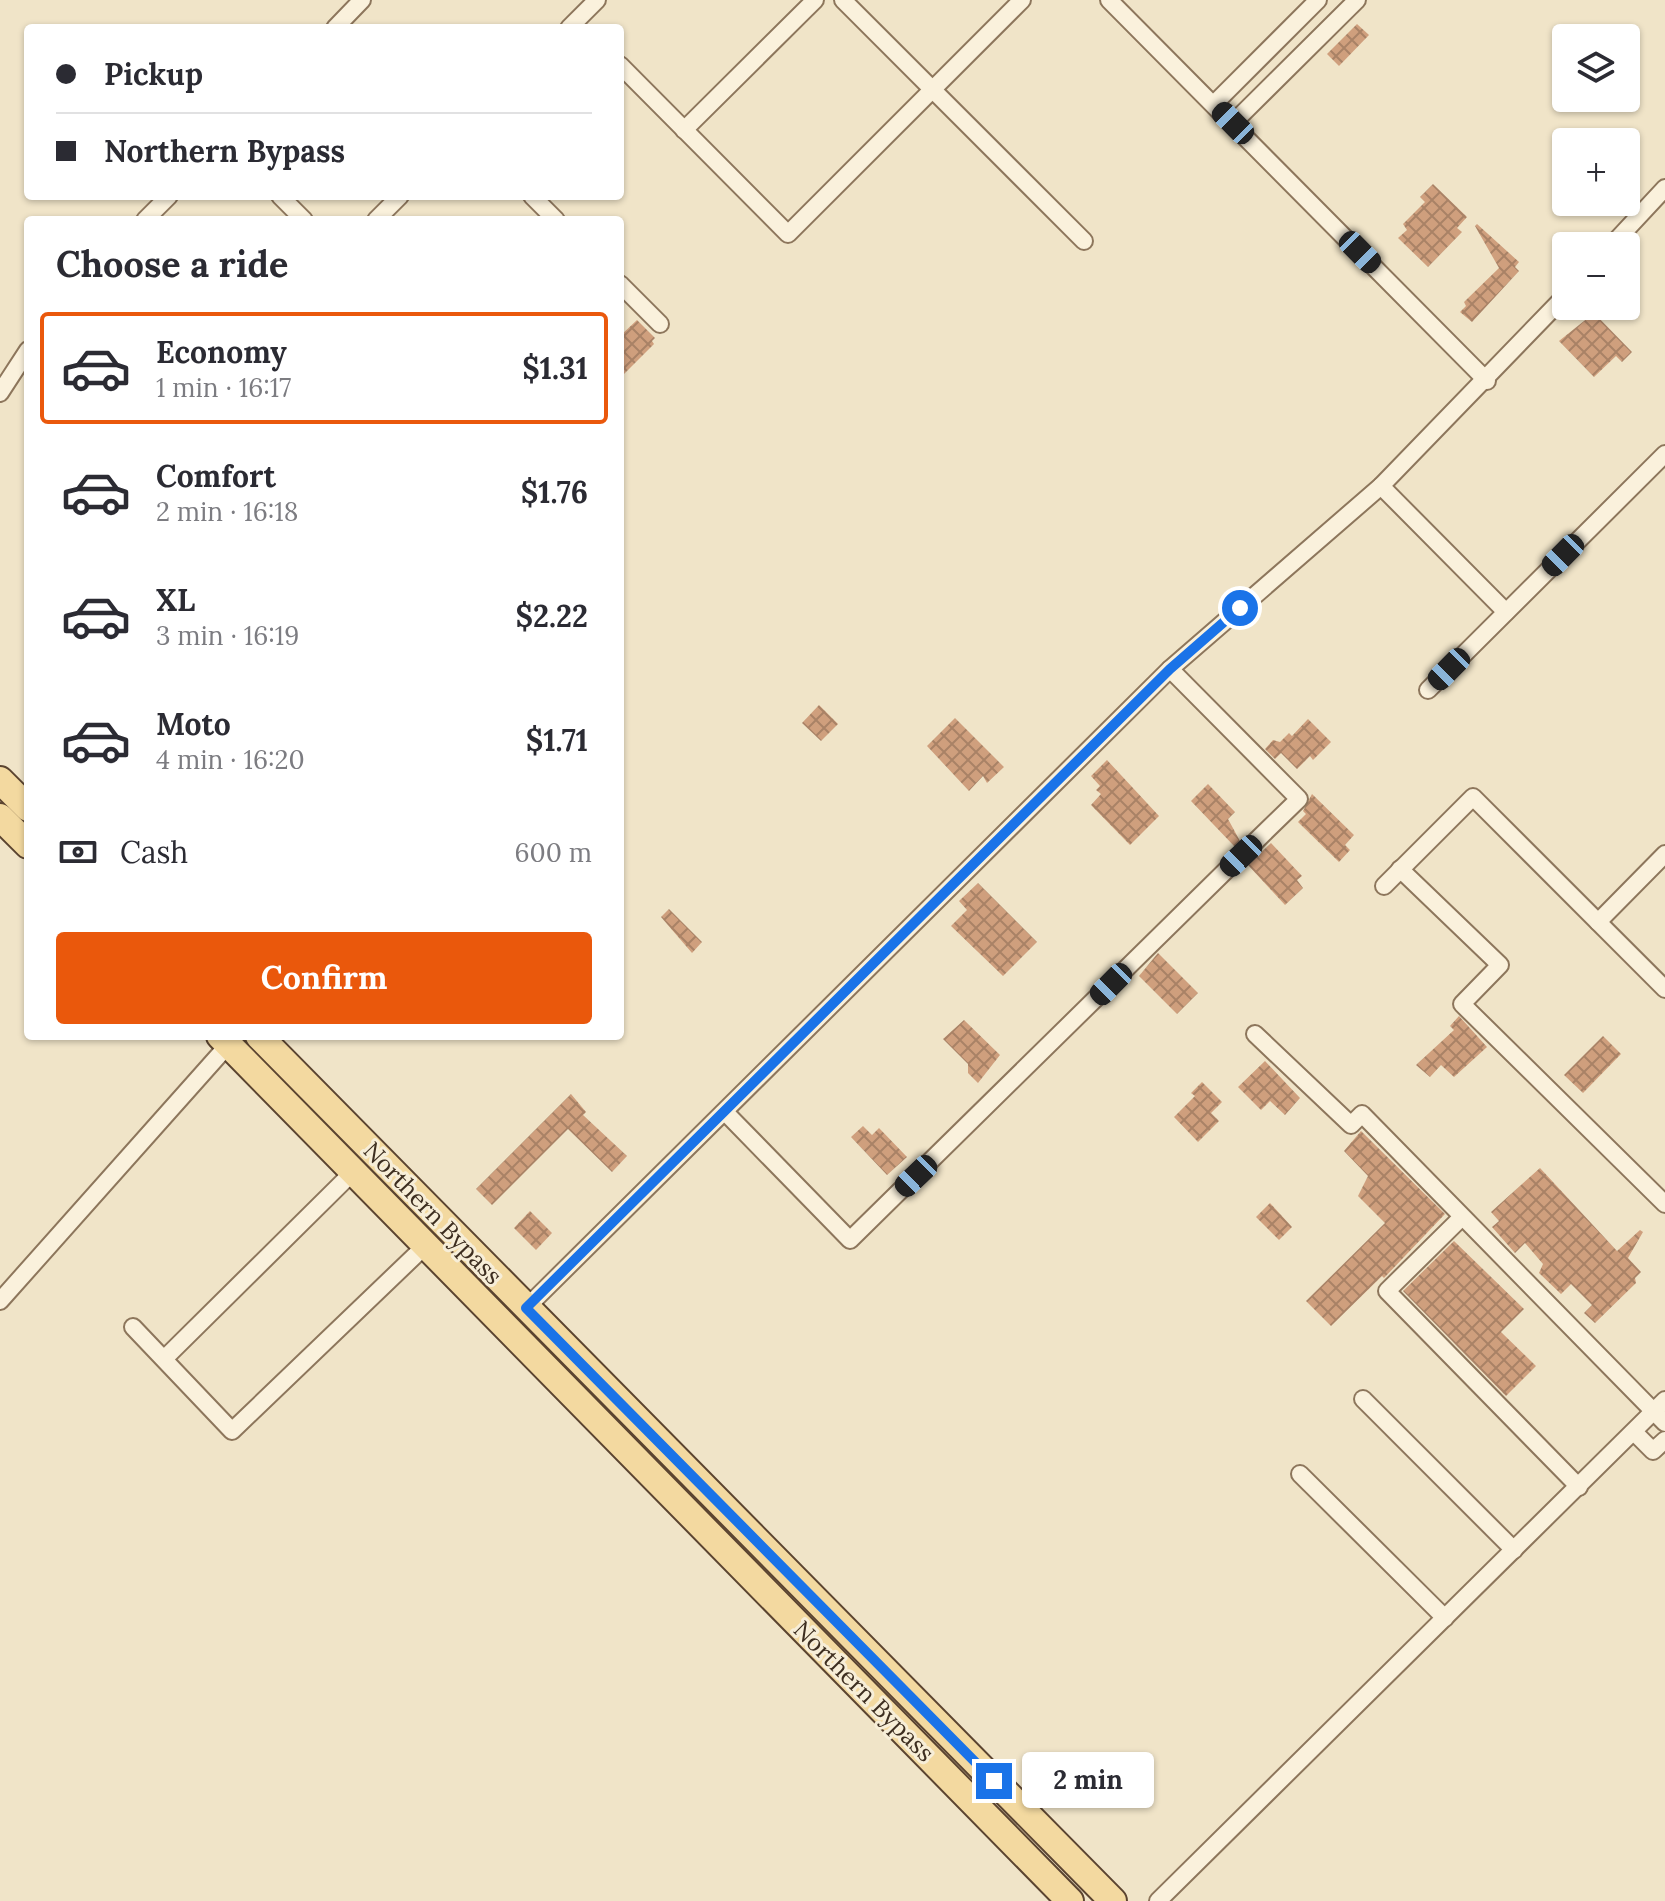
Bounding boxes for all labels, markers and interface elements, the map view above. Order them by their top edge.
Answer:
map controls [1552,24,1640,320]
button: layers [1552,24,1640,112]
text: Pickup [104,55,203,93]
car [1208,98,1258,148]
button: + [1552,128,1640,216]
text: Northern Bypass [104,132,345,170]
car [1335,227,1385,277]
button: − [1552,232,1640,320]
text: Choose a ride [56,241,288,287]
icon: car [60,332,132,404]
text: Economy [156,333,287,371]
text: $1.31 [522,349,588,387]
text: 1 min · 16:17 [156,371,291,404]
icon: car [60,456,132,528]
text: Comfort [156,457,276,495]
text: $1.76 [521,473,588,511]
text: 2 min · 16:18 [156,495,298,528]
car [1538,530,1588,580]
icon: car [60,580,132,652]
text: XL [156,581,195,619]
route start [1222,590,1258,626]
text: $2.22 [515,597,588,635]
text: 3 min · 16:19 [156,619,299,652]
car [1424,644,1474,694]
icon: car [60,704,132,776]
text: Moto [156,705,231,743]
text: $1.71 [526,721,588,759]
text: 4 min · 16:20 [156,743,305,776]
icon: cash [56,830,100,874]
car [1215,831,1267,881]
text: Cash [120,833,188,871]
text: 600 m [515,836,592,869]
button: Confirm [56,932,592,1024]
car [1086,959,1136,1009]
street label: Northern Bypass [357,1135,509,1291]
car [890,1151,942,1201]
street label: Northern Bypass [787,1614,941,1768]
callout: 2 min [1022,1753,1154,1809]
route end [976,1763,1012,1799]
text: 2 min [1053,1763,1123,1796]

